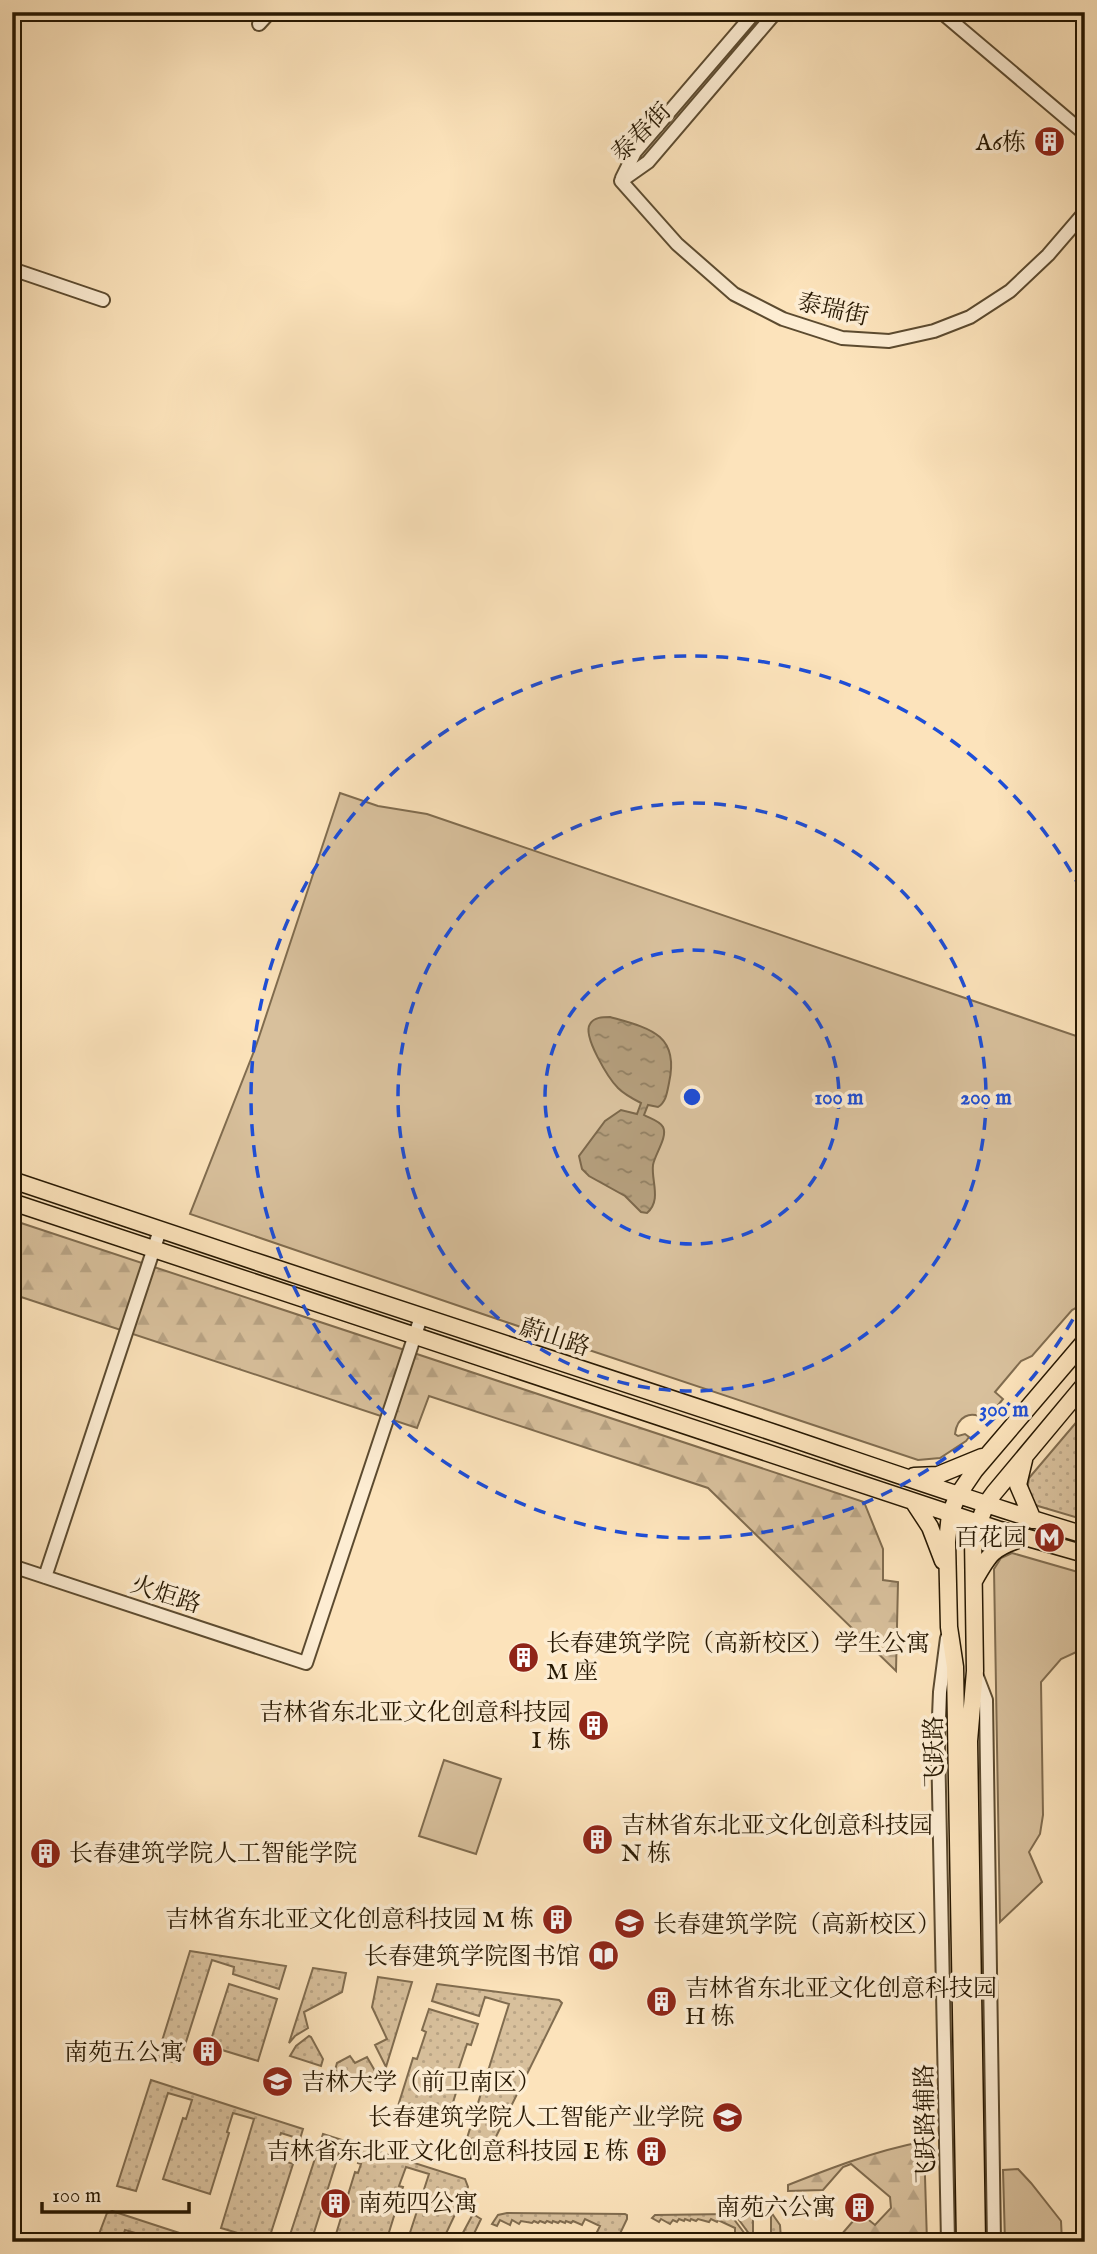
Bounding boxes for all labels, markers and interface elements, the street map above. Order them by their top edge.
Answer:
street label: 泰春街 [606,97,678,169]
building icon: A6栋 [1032,125,1066,159]
place label: A6栋 [975,128,1026,159]
street label: 泰瑞街 [794,287,871,334]
centre of rings [680,1085,704,1109]
text: 100 m [814,1085,864,1112]
text: 200 m [960,1085,1012,1112]
street label: 蔚山路 [516,1313,594,1364]
text: 300 m [979,1397,1029,1424]
metro station icon: 百花园 [1033,1520,1067,1554]
place label: 百花园 [955,1523,1027,1554]
street label: 火炬路 [127,1570,205,1621]
place label: 长春建筑学院（高新校区）学生公寓 M 座 [546,1629,930,1688]
building icon: 长春建筑学院（高新校区）学生公寓 M 座 [506,1640,540,1674]
place label: 吉林省东北亚文化创意科技园 I 栋 [259,1698,571,1757]
building icon: 吉林省东北亚文化创意科技园 I 栋 [577,1709,611,1743]
street label: 飞跃路 [919,1716,952,1788]
place label: 吉林省东北亚文化创意科技园 N 栋 [621,1811,933,1870]
building icon: 吉林省东北亚文化创意科技园 N 栋 [581,1822,615,1856]
building icon: 长春建筑学院人工智能学院 [29,1836,63,1870]
place label: 长春建筑学院人工智能学院 [69,1839,357,1870]
building icon: 吉林省东北亚文化创意科技园 M 栋 [540,1902,574,1936]
place label: 吉林省东北亚文化创意科技园 M 栋 [165,1905,534,1936]
school or university icon: 长春建筑学院（高新校区） [613,1907,647,1941]
place label: 长春建筑学院（高新校区） [653,1910,941,1941]
library icon: 长春建筑学院图书馆 [586,1939,620,1973]
place label: 长春建筑学院图书馆 [364,1942,580,1973]
place label: 吉林省东北亚文化创意科技园 H 栋 [685,1974,997,2033]
building icon: 吉林省东北亚文化创意科技园 H 栋 [645,1985,679,2019]
building icon: 南苑五公寓 [190,2035,224,2069]
place label: 南苑五公寓 [64,2038,184,2069]
street label: 飞跃路辅路 [910,2064,943,2184]
school or university icon: 吉林大学（前卫南区） [261,2065,295,2099]
place label: 吉林大学（前卫南区） [301,2068,541,2099]
school or university icon: 长春建筑学院人工智能产业学院 [710,2100,744,2134]
place label: 长春建筑学院人工智能产业学院 [368,2103,704,2134]
building icon: 吉林省东北亚文化创意科技园 E 栋 [635,2134,669,2168]
place label: 吉林省东北亚文化创意科技园 E 栋 [266,2137,629,2168]
scale bar [42,2170,189,2214]
text: 100 m [52,2183,101,2210]
building icon: 南苑四公寓 [318,2186,352,2220]
place label: 南苑四公寓 [358,2189,478,2220]
building icon: 南苑六公寓 [842,2190,876,2224]
place label: 南苑六公寓 [716,2193,836,2224]

